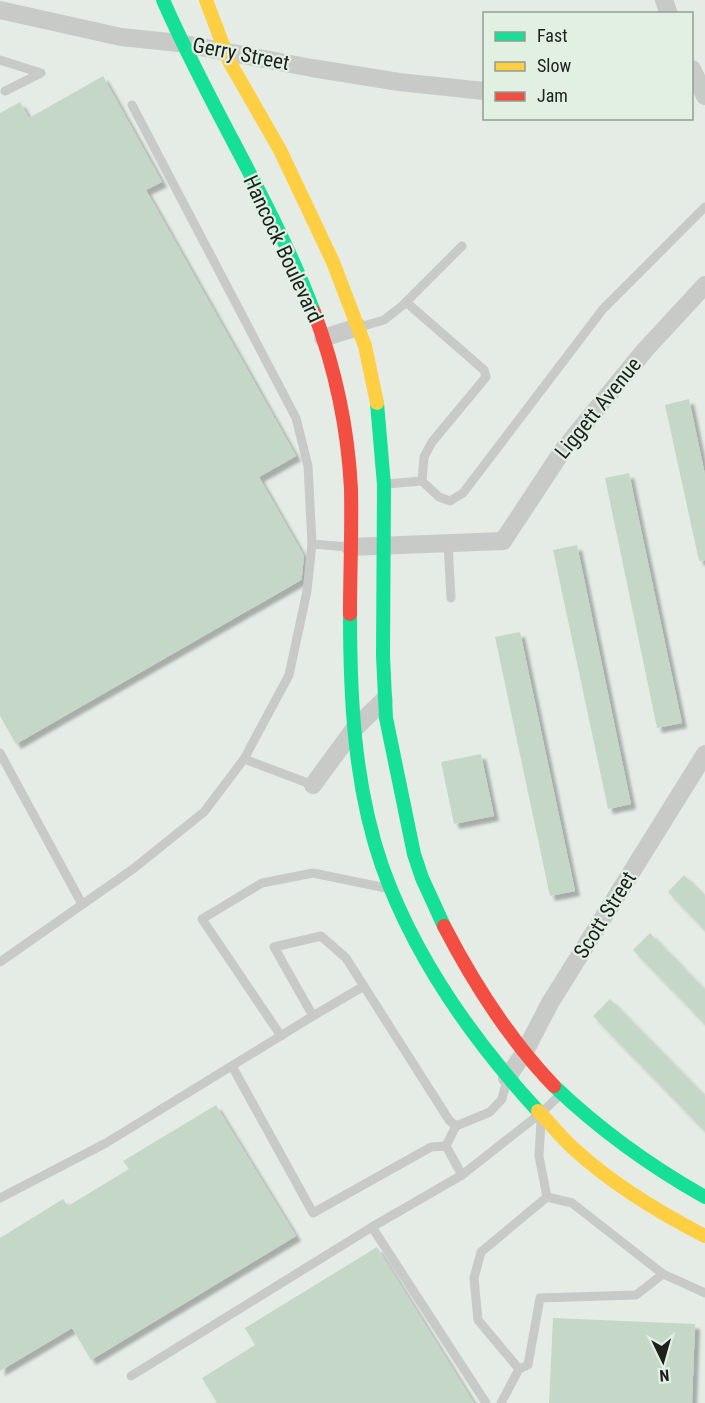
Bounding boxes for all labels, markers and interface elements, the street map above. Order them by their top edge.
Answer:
legend [483,12,693,120]
text: Fast [537,25,568,46]
street label: Gerry Street [191,33,291,75]
text: Slow [537,55,572,76]
text: Jam [537,85,568,106]
street label: Hancock Boulevard [238,172,328,326]
street label: Liggett Avenue [550,353,646,463]
street label: Scott Street [569,867,641,963]
north arrow [633,1331,693,1391]
text: N [659,1366,670,1385]

